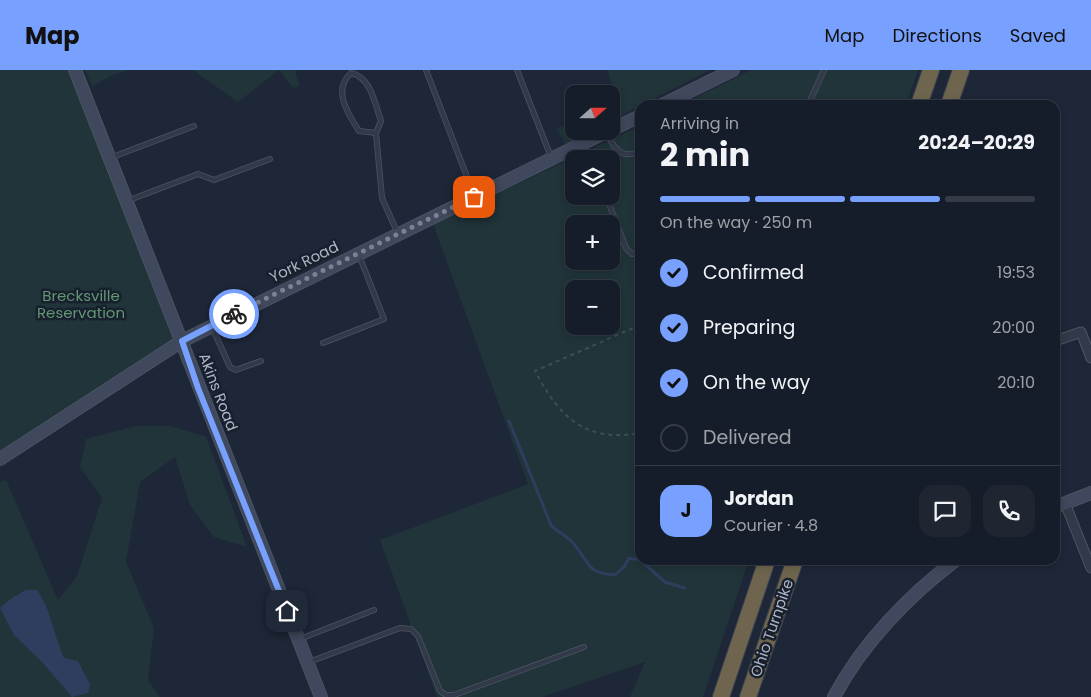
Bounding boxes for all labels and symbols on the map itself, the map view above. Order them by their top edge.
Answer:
north arrow [565,85,620,140]
pin [453,176,495,218]
street label: York Road [266,236,342,287]
park label: Brecksville Reservation [37,285,125,323]
courier [209,289,259,339]
street label: Akins Road [194,350,243,434]
street label: Ohio Turnpike [745,576,798,680]
pin [266,590,308,632]

